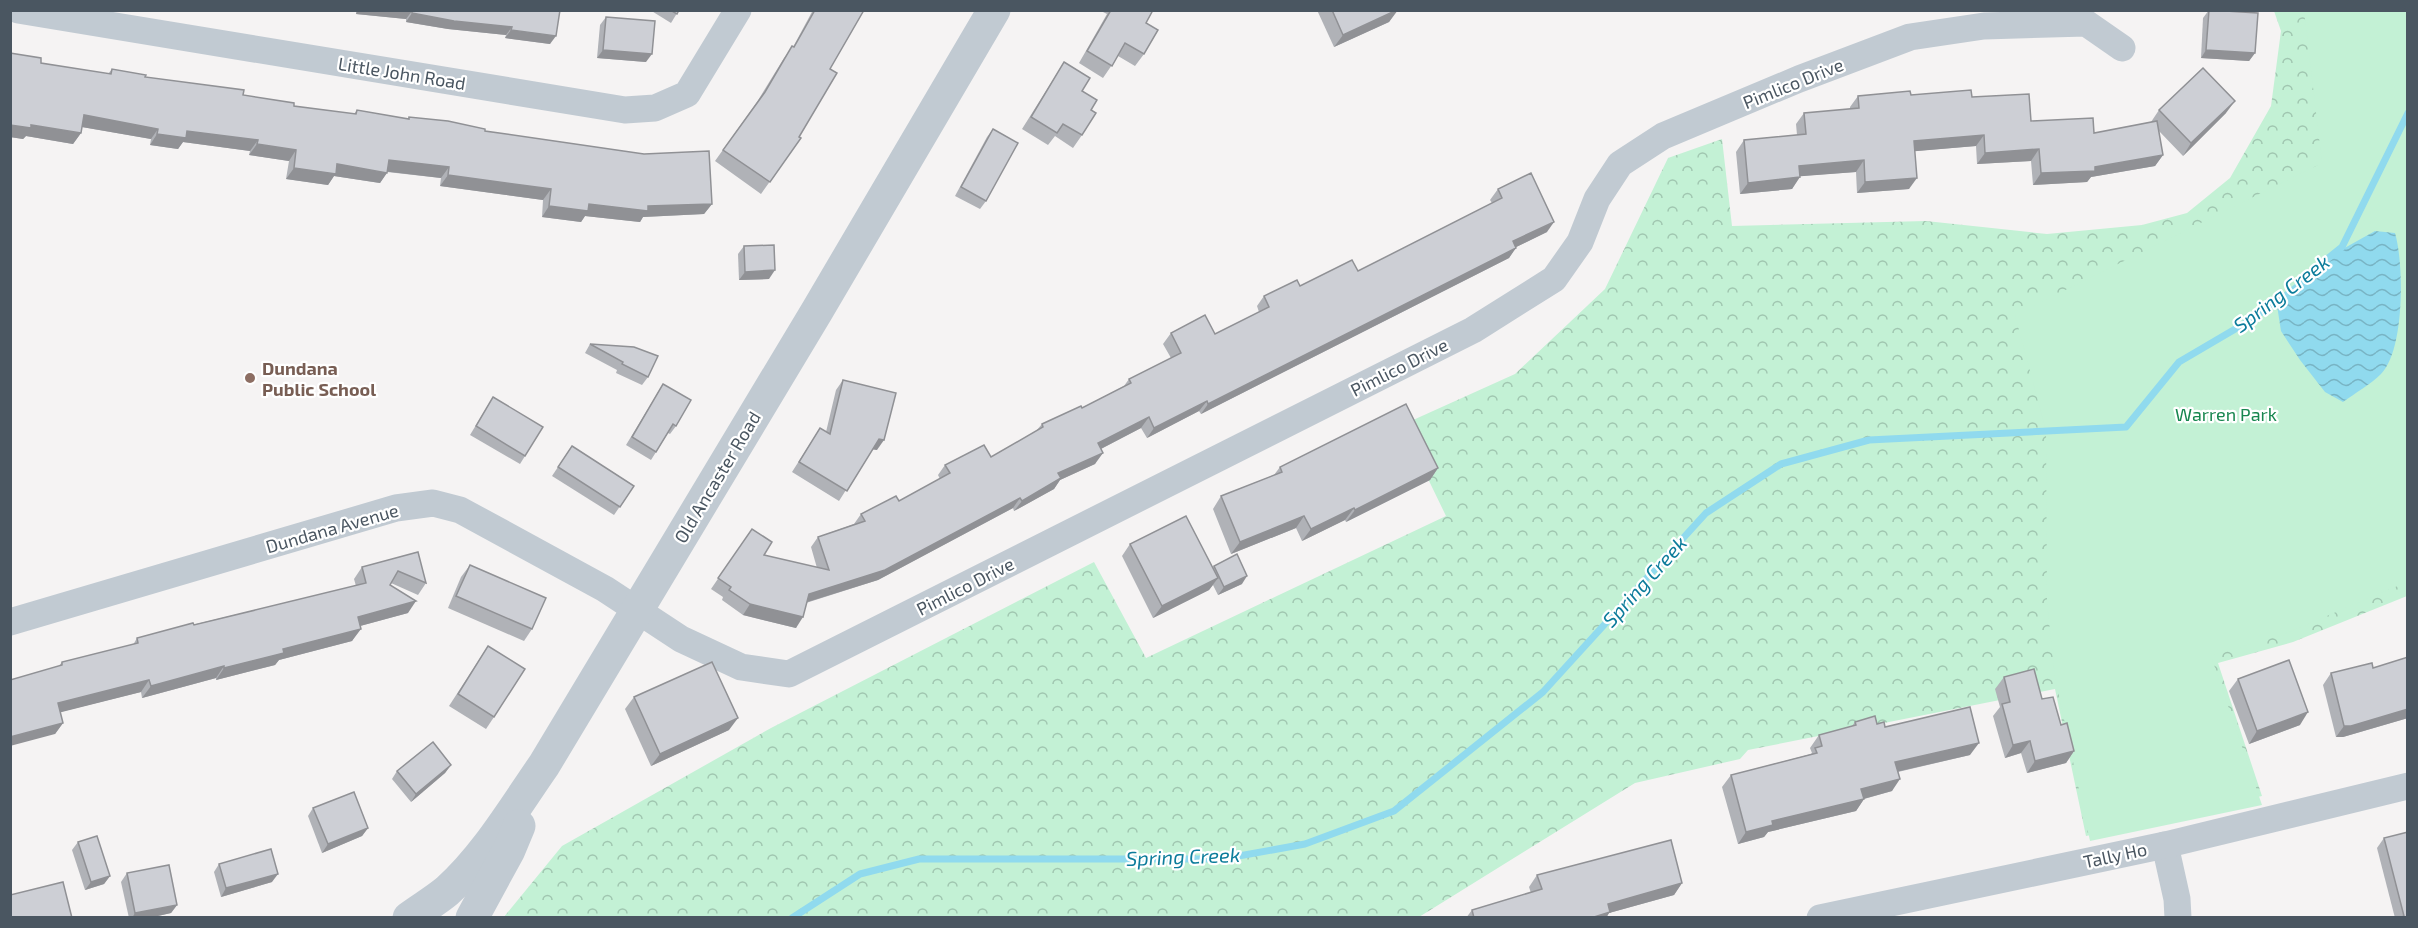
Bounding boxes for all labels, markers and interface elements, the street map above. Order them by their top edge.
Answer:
street label: Little John Road [337,52,467,94]
street label: Pimlico Drive [1740,53,1846,113]
water label: Spring Creek [2228,249,2334,337]
street label: Pimlico Drive [1347,333,1451,401]
place label: Dundana Public School [262,357,376,400]
marker: Dundana Public School [243,371,257,385]
park label: Warren Park [2175,403,2277,425]
street label: Old Ancaster Road [669,407,765,547]
street label: Dundana Avenue [263,499,401,557]
water label: Spring Creek [1597,531,1691,631]
street label: Pimlico Drive [913,552,1017,620]
street label: Tally Ho [2081,838,2149,872]
water label: Spring Creek [1126,842,1240,870]

